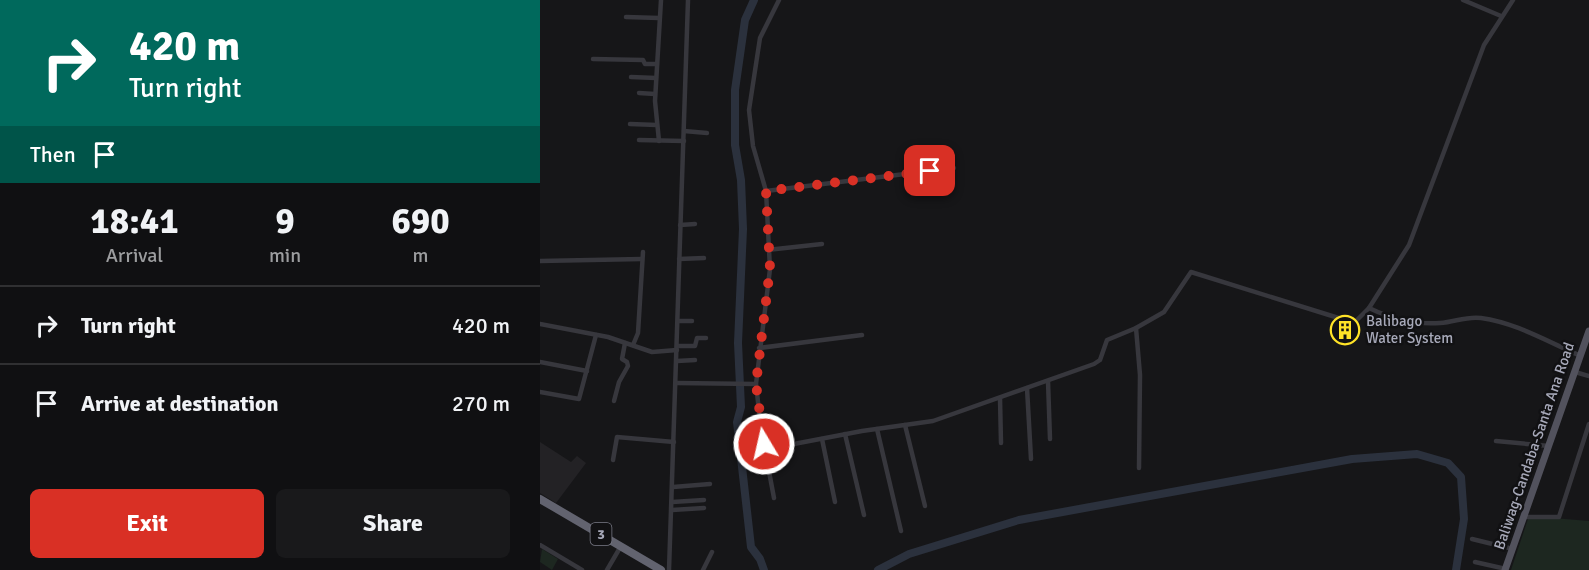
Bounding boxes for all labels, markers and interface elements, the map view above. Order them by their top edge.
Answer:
text: 420 m [129,21,240,72]
icon: right [30,24,108,102]
text: Turn right [129,72,242,105]
icon: arrive [88,138,121,171]
text: Then [30,141,76,168]
pin [904,145,955,196]
icon: arrive [913,154,946,187]
text: 18:41 [90,199,179,244]
text: 9 [275,199,295,244]
text: 690 [391,199,450,244]
text: Arrival [106,243,163,268]
text: min [269,243,301,268]
text: m [413,243,429,268]
icon: right [30,309,63,342]
text: Turn right [81,312,176,339]
text: 420 m [452,312,510,339]
place label: Balibago Water System [1366,312,1453,347]
building icon: Balibago Water System [1329,314,1361,346]
street label: Baliwag-Candaba-Santa Ana Road [1490,340,1578,552]
icon: arrive [30,387,63,420]
text: Arrive at destination [81,390,278,417]
text: 270 m [452,390,510,417]
position arrow [732,412,796,476]
button: Exit [30,489,264,558]
button: Share [276,489,510,558]
road number: 3 [590,523,612,545]

